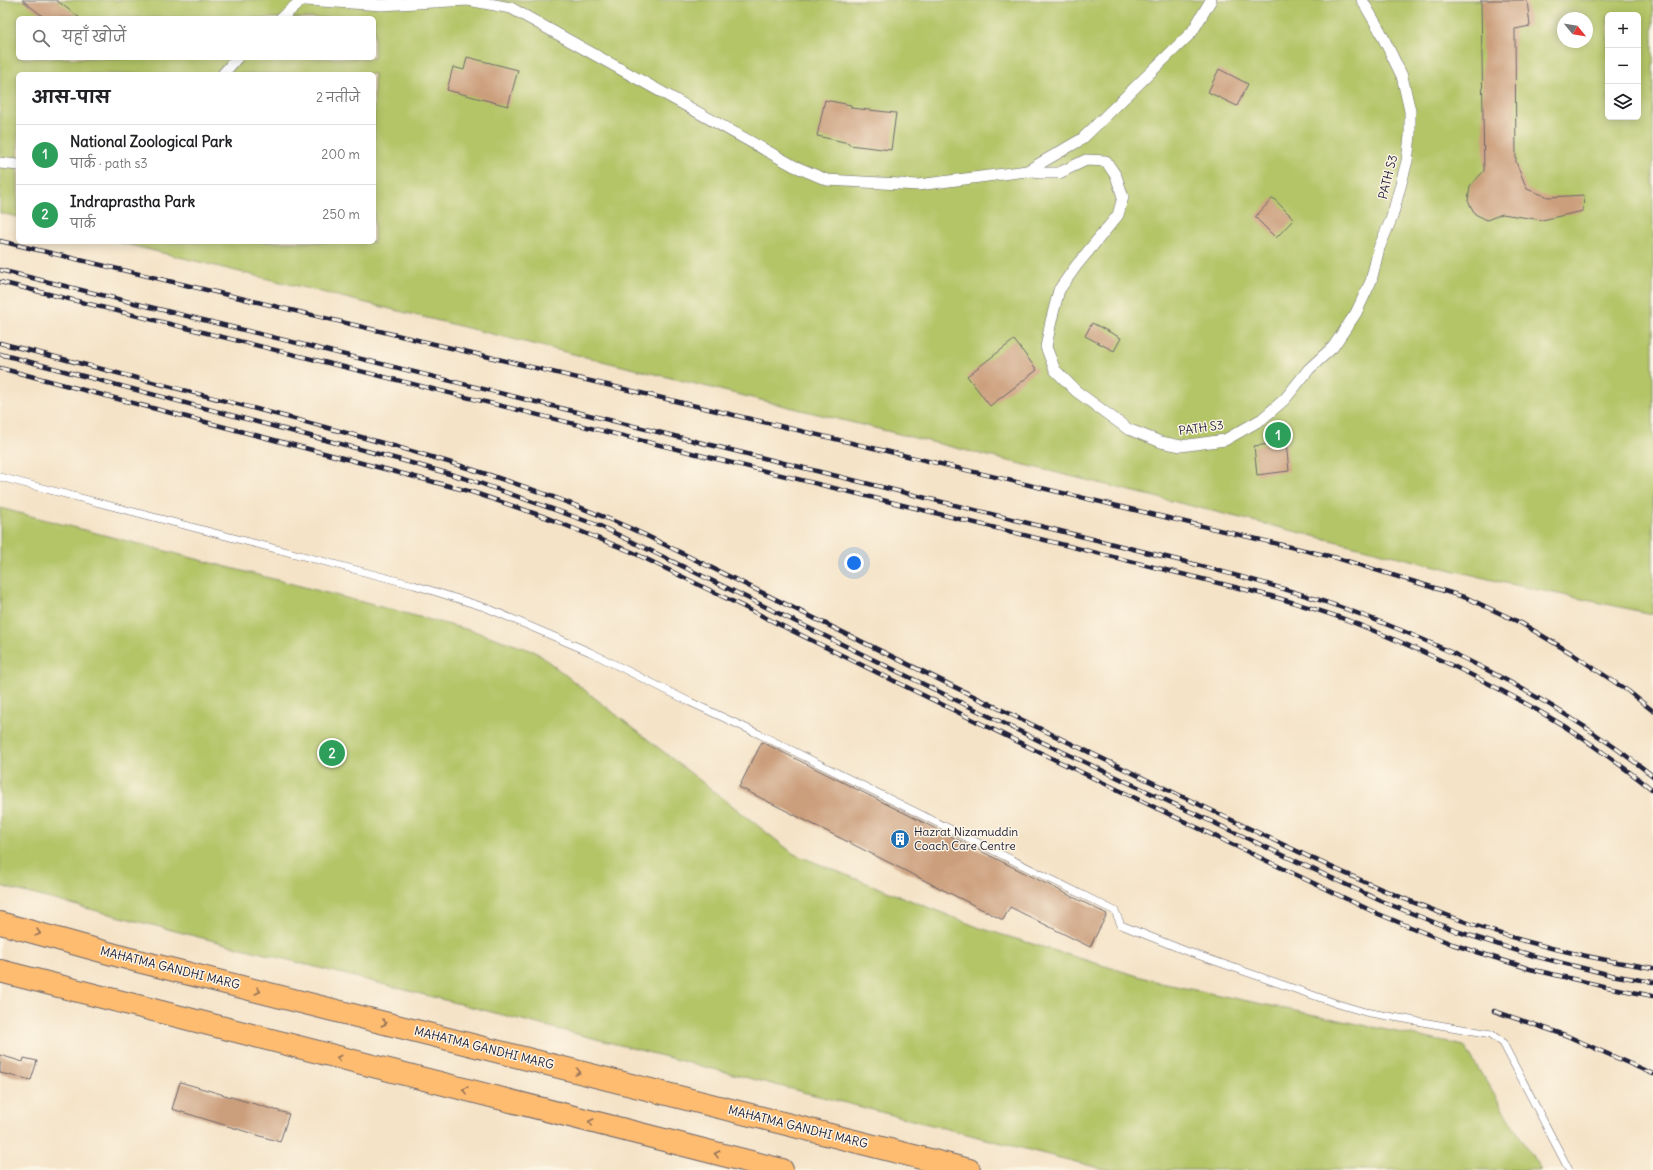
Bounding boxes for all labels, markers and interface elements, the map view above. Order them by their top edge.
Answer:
north arrow [1557,12,1593,48]
map controls [1605,12,1641,120]
button: + [1605,12,1641,48]
search box [16,16,376,60]
icon: search [30,27,52,49]
text: यहाँ खोजें [62,27,126,46]
button: − [1605,48,1641,84]
button: layers [1605,84,1641,120]
text: आस-पास [32,86,110,108]
text: 2 नतीजे [316,89,360,106]
text: National Zoological Park [70,132,232,151]
text: 1 [42,146,48,163]
text: 200 m [321,146,360,163]
street label: PATH S3 [1375,153,1400,201]
text: पार्क · path s3 [70,155,148,172]
text: Indraprastha Park [70,192,195,211]
text: 2 [41,206,49,223]
text: 250 m [322,206,360,223]
text: पार्क [70,215,96,232]
street label: PATH S3 [1177,417,1225,438]
pin: 1 [1265,420,1291,450]
your location [844,553,864,573]
pin: 2 [319,738,345,768]
place label: Hazrat Nizamuddin Coach Care Centre [914,824,1018,853]
building icon: Hazrat Nizamuddin Coach Care Centre [889,828,911,850]
one-way arrow [34,928,41,937]
street label: MAHATMA GANDHI MARG [99,943,242,992]
one-way arrow [254,986,261,995]
one-way arrow [381,1018,387,1026]
street label: MAHATMA GANDHI MARG [413,1023,556,1072]
one-way arrow [335,1054,342,1063]
one-way arrow [575,1067,581,1075]
one-way arrow [461,1086,468,1095]
street label: MAHATMA GANDHI MARG [727,1102,870,1151]
one-way arrow [587,1118,594,1126]
one-way arrow [713,1150,720,1158]

